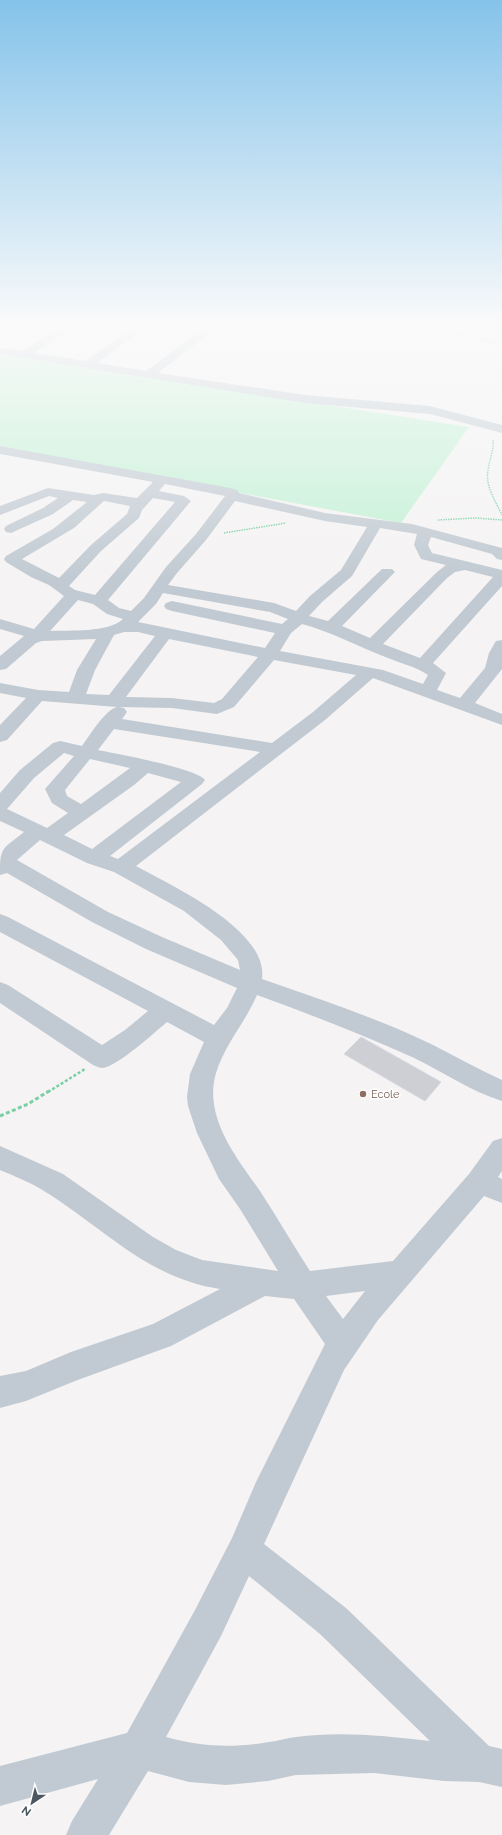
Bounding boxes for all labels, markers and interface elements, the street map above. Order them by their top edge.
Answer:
place label: Ecole [371,1088,400,1101]
marker: Ecole [358,1089,368,1099]
north arrow [12,1783,52,1823]
text: N [19,1803,34,1819]

